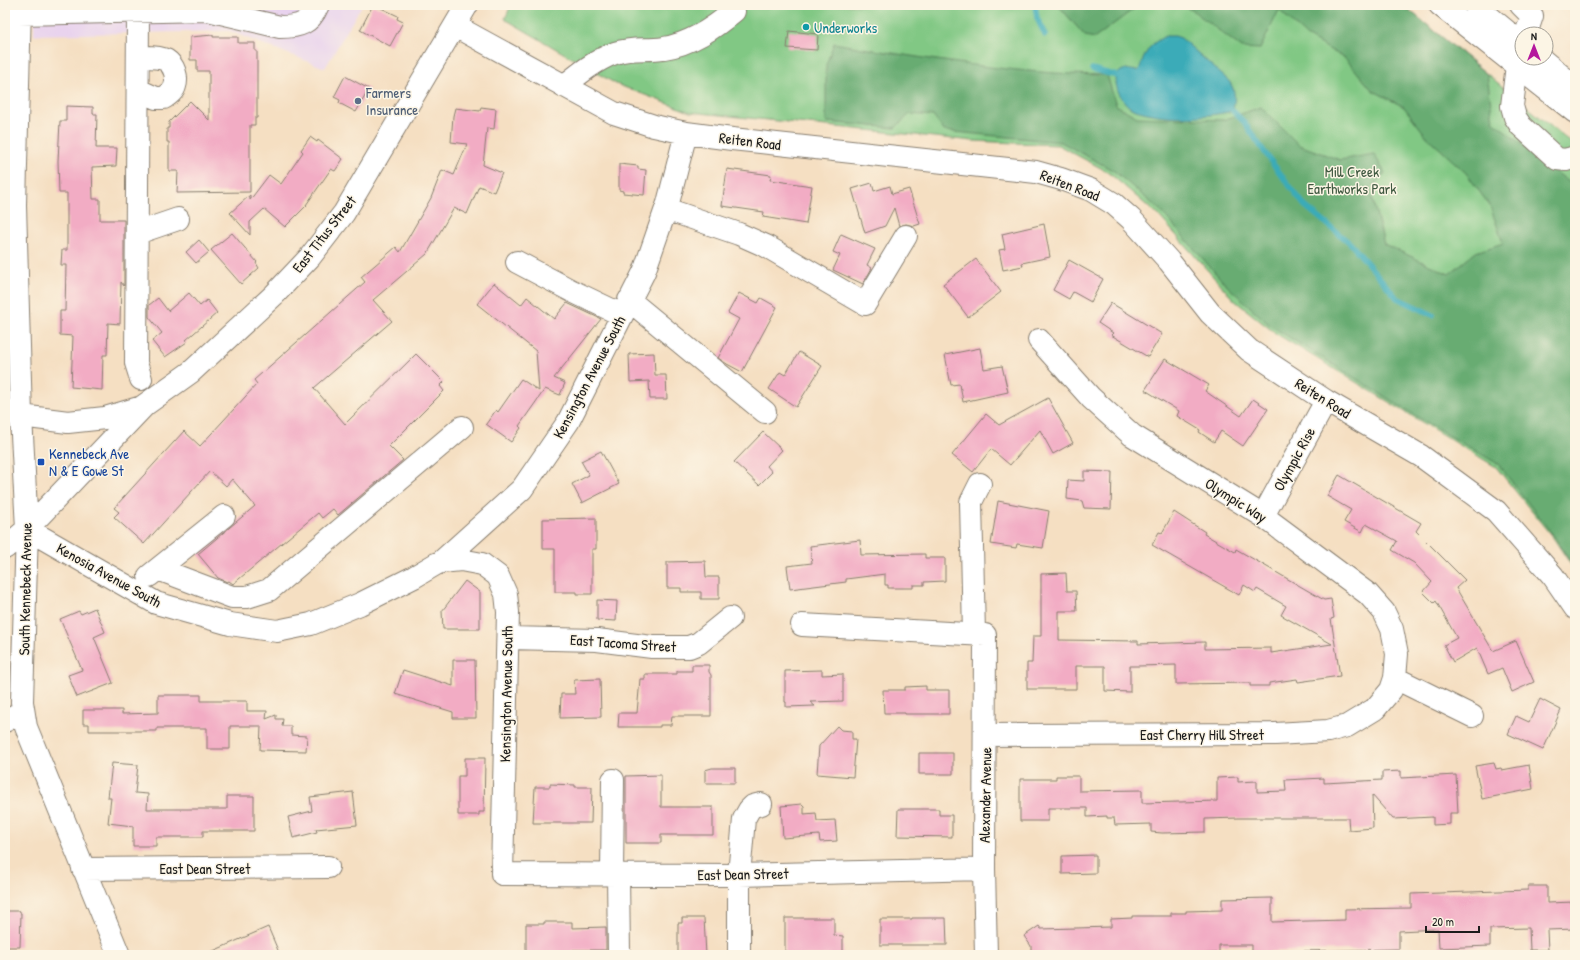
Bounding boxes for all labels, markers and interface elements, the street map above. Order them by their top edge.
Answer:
place label: Underworks [814,17,878,38]
marker: Underworks [801,22,811,32]
north arrow [1514,26,1554,66]
text: N [1531,29,1537,43]
place label: Farmers Insurance [365,82,418,120]
marker: Farmers Insurance [353,96,363,106]
street label: Reiten Road [718,127,782,155]
park label: Mill Creek Earthworks Park [1307,161,1397,199]
street label: Reiten Road [1037,164,1103,206]
street label: East Titus Street [287,190,361,277]
street label: Kensington Avenue South [548,312,630,442]
street label: Reiten Road [1291,373,1355,423]
street label: Olympic Rise [1268,423,1320,495]
place label: Kennebeck Ave N & E Gowe St [49,443,129,481]
marker: Kennebeck Ave N & E Gowe St [36,457,46,467]
street label: Olympic Way [1201,473,1271,527]
street label: South Kennebeck Avenue [13,522,37,656]
street label: Kenosia Avenue South [53,537,165,613]
street label: Kensington Avenue South [494,626,518,762]
street label: East Tacoma Street [569,629,677,657]
street label: East Cherry Hill Street [1140,724,1265,745]
street label: Alexander Avenue [974,747,996,843]
street label: East Dean Street [159,858,251,879]
street label: East Dean Street [697,863,790,885]
scale bar [1426,908,1479,934]
text: 20 m [1432,913,1454,930]

